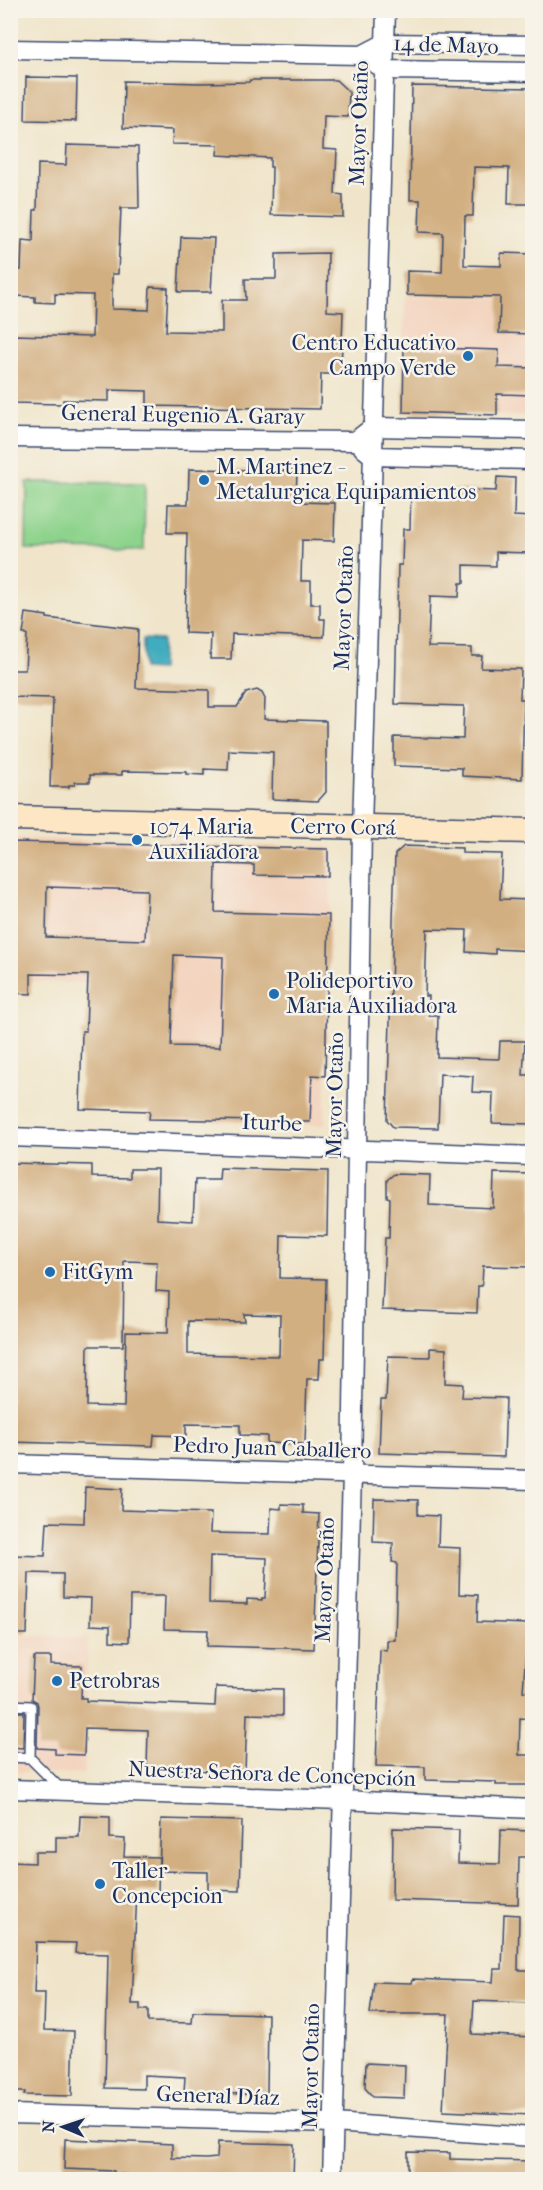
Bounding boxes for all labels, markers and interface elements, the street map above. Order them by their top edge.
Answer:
street label: 14 de Mayo [393,30,499,60]
street label: Mayor Otaño [344,60,374,186]
place label: Centro Educativo Campo Verde [291,330,456,381]
marker: Centro Educativo Campo Verde [461,349,475,363]
street label: General Eugenio A. Garay [61,400,306,430]
place label: M. Martinez - Metalurgica Equipamientos [216,454,476,505]
marker: M. Martinez - Metalurgica Equipamientos [197,473,211,487]
street label: Mayor Otaño [329,545,359,671]
street label: Cerro Corá [290,813,397,841]
place label: 1074 Maria Auxiliadora [148,814,260,865]
marker: 1074 Maria Auxiliadora [130,833,144,847]
place label: Polideportivo Maria Auxiliadora [286,968,458,1019]
marker: Polideportivo Maria Auxiliadora [267,987,281,1001]
street label: Mayor Otaño [321,1032,349,1158]
street label: Iturbe [241,1109,303,1137]
place label: FitGym [62,1259,134,1285]
marker: FitGym [43,1265,57,1279]
street label: Pedro Juan Caballero [172,1432,372,1464]
street label: Mayor Otaño [310,1517,340,1643]
place label: Petrobras [69,1668,160,1694]
marker: Petrobras [50,1674,64,1688]
street label: Nuestra Señora de Concepción [127,1756,417,1792]
place label: Taller Concepcion [112,1858,223,1909]
marker: Taller Concepcion [93,1877,107,1891]
street label: Mayor Otaño [297,2003,325,2129]
street label: General Díaz [156,2081,280,2111]
north arrow [33,2097,93,2157]
text: N [39,2119,58,2133]

